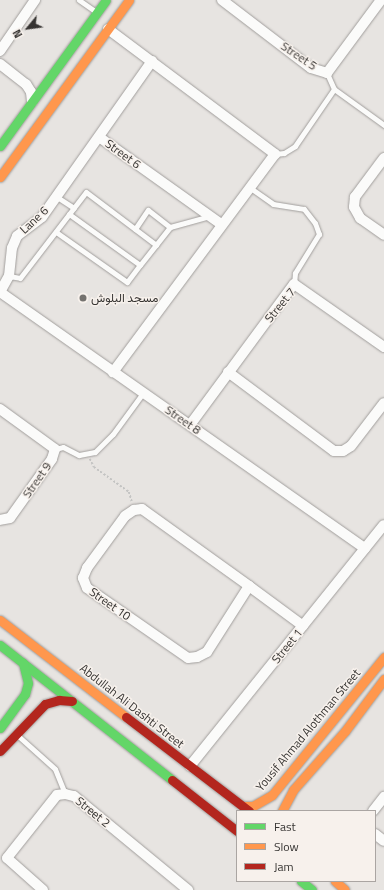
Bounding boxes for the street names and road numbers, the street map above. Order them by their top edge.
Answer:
street label: Street 5 [278,39,320,73]
street label: Street 6 [102,136,144,172]
street label: Lane 6 [17,203,51,237]
street label: Street 7 [262,285,298,325]
street label: Street 8 [162,403,204,437]
street label: Street 9 [20,459,54,501]
street label: Street 10 [87,585,133,623]
street label: Street 1 [269,626,305,666]
street label: Abdullah Ali Dashti Street [77,661,187,751]
street label: Yousif Ahmad Alothman Street [253,666,363,794]
street label: Street 2 [73,794,113,830]

